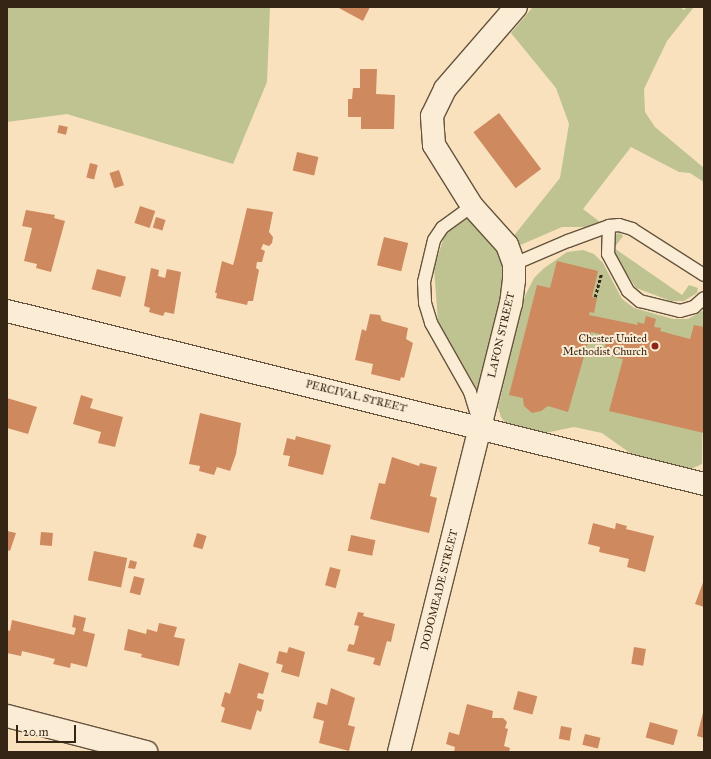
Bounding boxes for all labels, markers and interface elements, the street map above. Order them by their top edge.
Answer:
street label: LAFON STREET [486,291,518,379]
place label: Chester United Methodist Church [563,333,647,359]
marker: Chester United Methodist Church [650,341,660,351]
street label: PERCIVAL STREET [304,378,408,416]
street label: DODOMEADE STREET [419,528,461,652]
scale bar [18,717,78,743]
text: 20 m [23,725,49,739]

